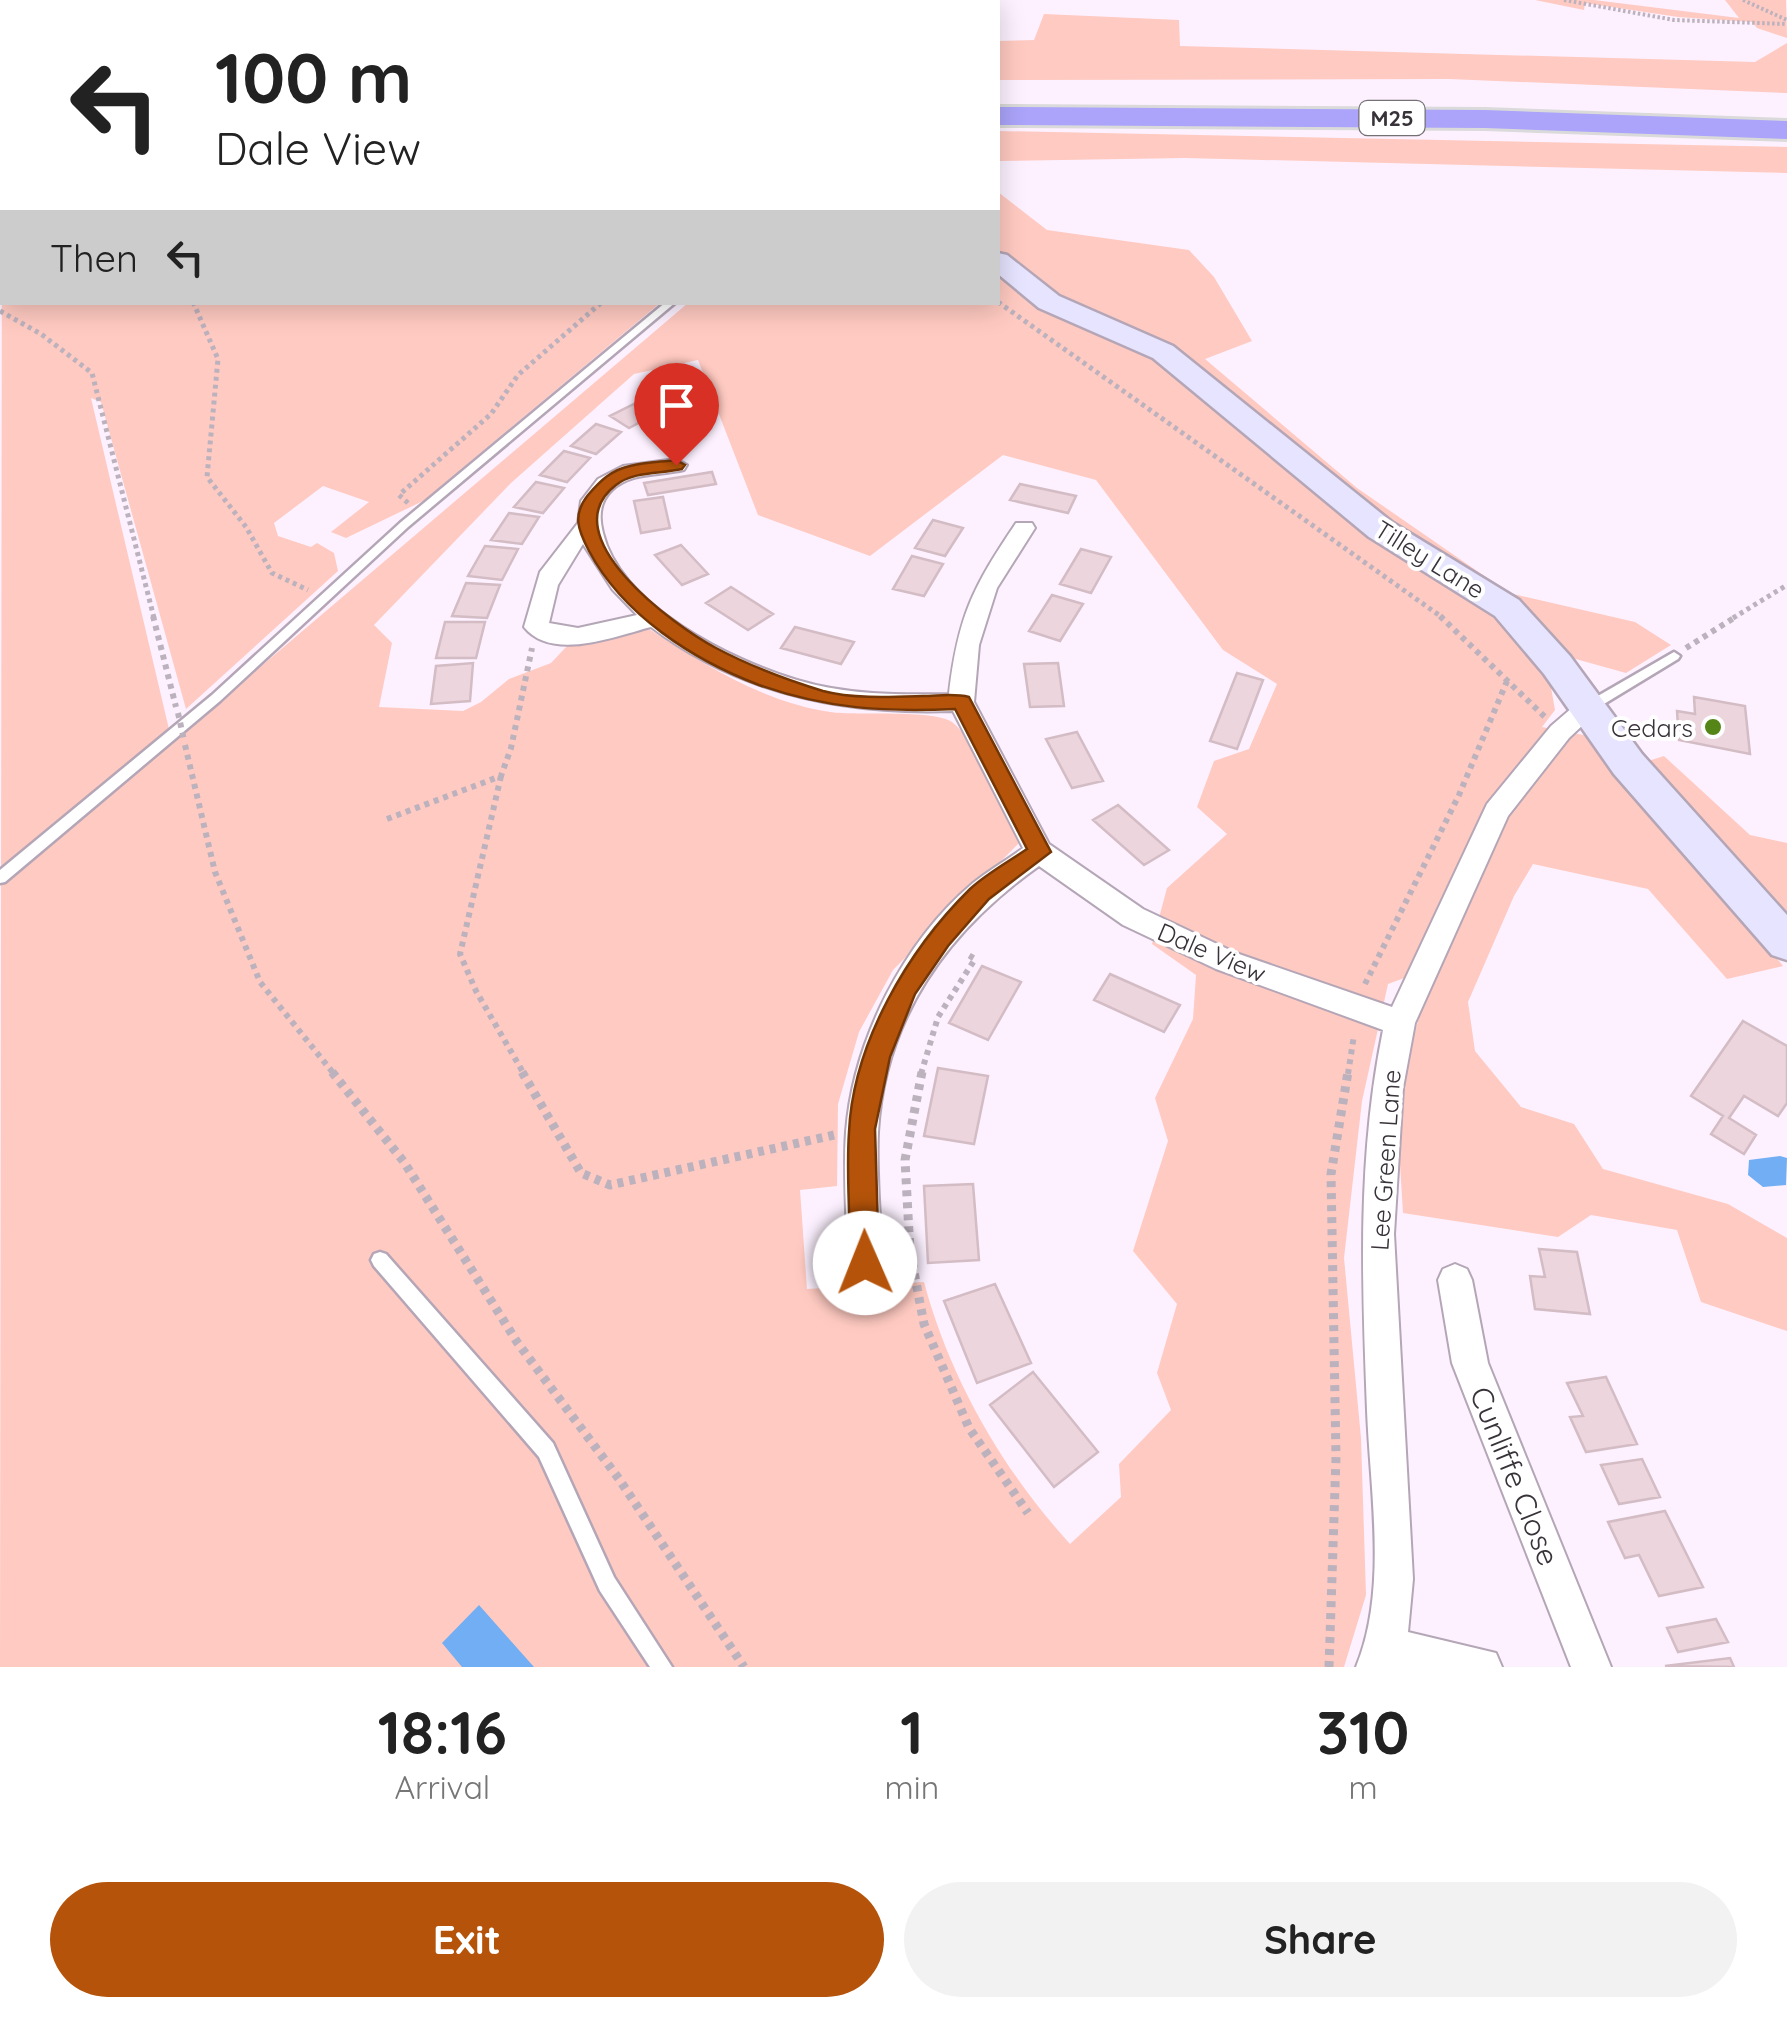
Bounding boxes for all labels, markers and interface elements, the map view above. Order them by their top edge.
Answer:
text: 100 m [215,33,412,121]
icon: left [50,40,180,170]
road number: M25 [1360,101,1424,135]
text: Dale View [215,120,421,176]
icon: left [158,230,213,285]
text: Then [50,234,138,282]
pin [634,363,719,466]
icon: arrive [649,378,704,433]
street label: Tilley Lane [1369,513,1491,605]
place label: Cedars [1611,712,1693,743]
marker: Cedars [1702,716,1724,738]
street label: Dale View [1153,915,1271,989]
street label: Lee Green Lane [1363,1068,1407,1252]
position arrow [813,1211,917,1315]
street label: Cunliffe Close [1462,1381,1568,1571]
text: 18:16 [378,1694,507,1769]
text: 1 [900,1694,924,1769]
text: 310 [1317,1694,1409,1769]
text: Arrival [394,1767,490,1807]
text: min [885,1767,939,1807]
text: m [1348,1767,1378,1807]
button: Exit [50,1882,884,1997]
button: Share [904,1882,1737,1997]

